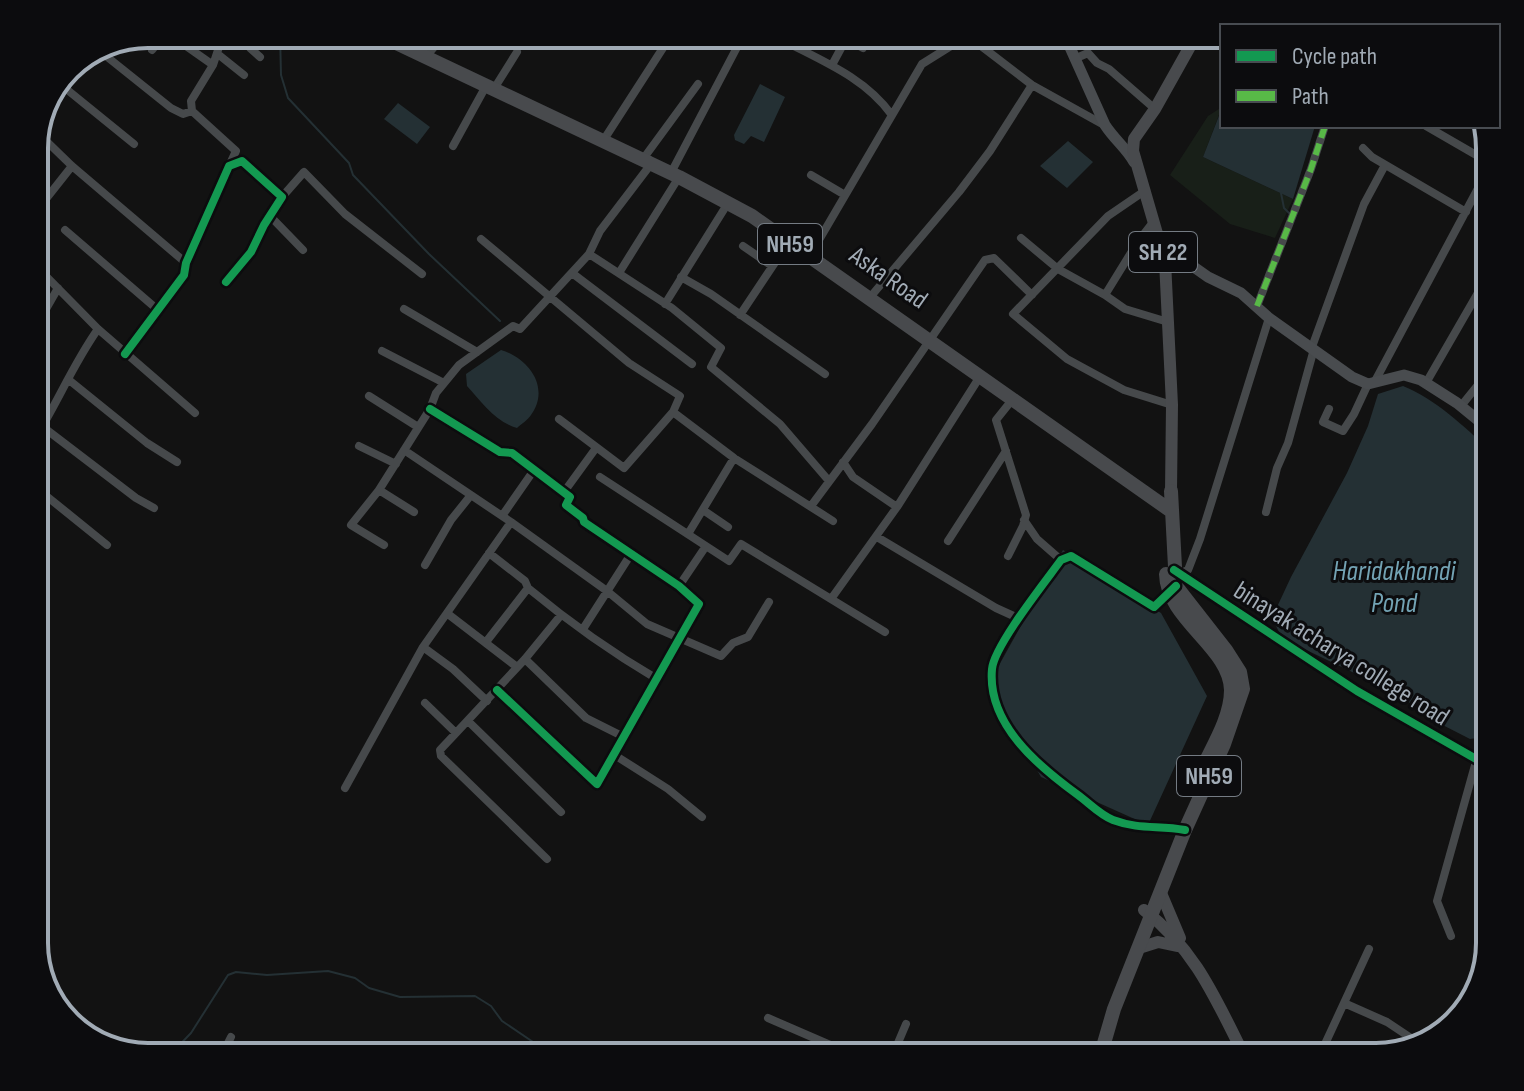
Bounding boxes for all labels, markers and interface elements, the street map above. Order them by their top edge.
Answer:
legend [1220,24,1500,128]
text: Cycle path [1292,42,1377,71]
text: Path [1292,82,1329,111]
road number: NH59 [758,224,822,264]
road number: SH 22 [1129,232,1197,272]
street label: Aska Road [842,240,933,316]
water label: Haridakhandi Pond [1333,555,1456,620]
street label: binayak acharya college road [1228,575,1455,733]
road number: NH59 [1177,756,1241,796]

